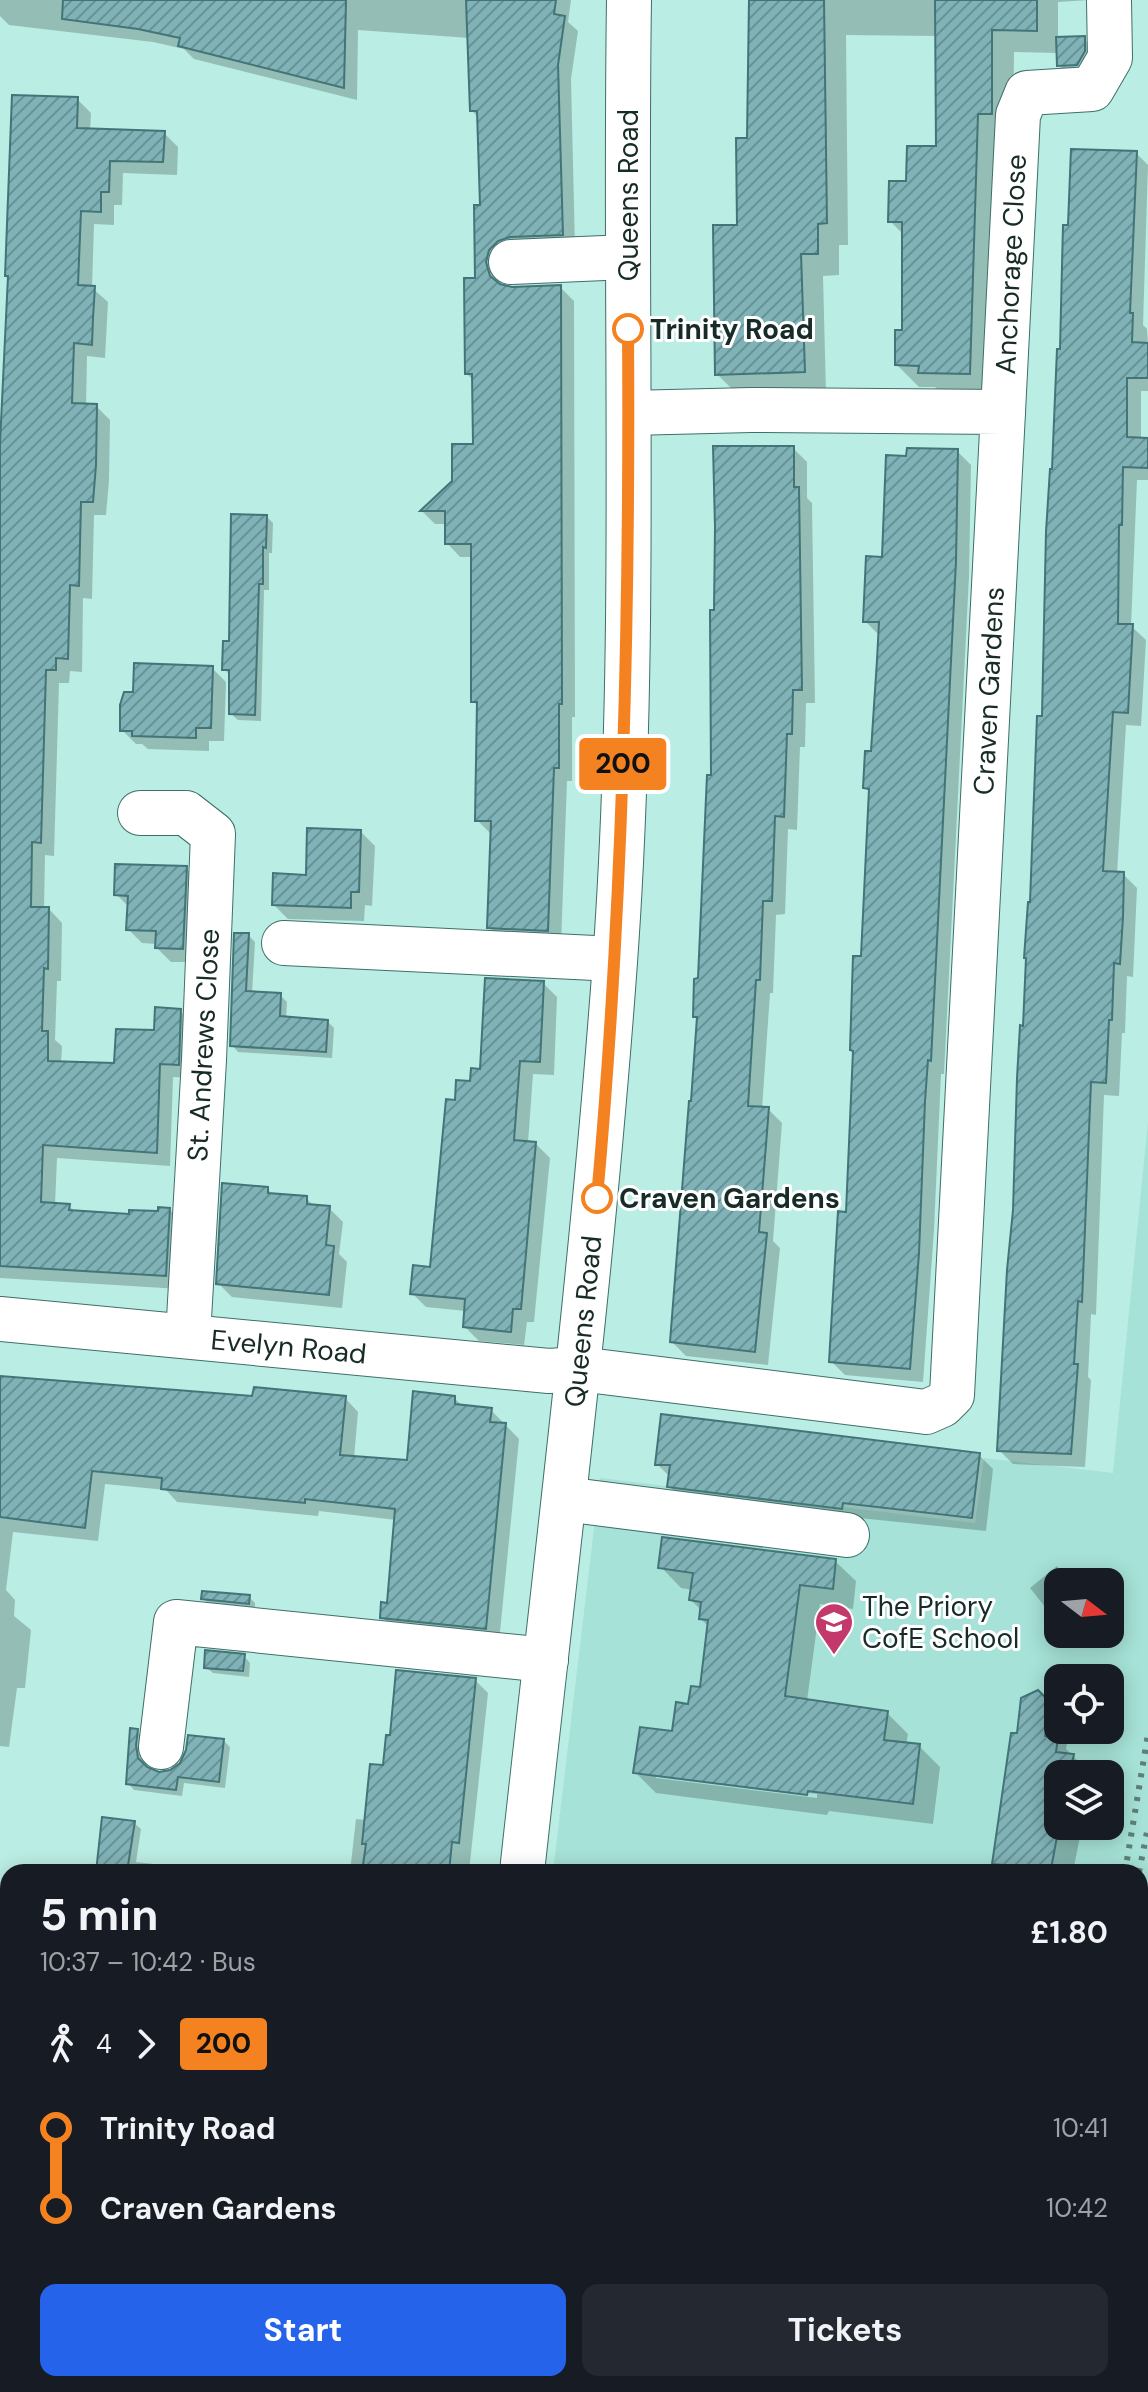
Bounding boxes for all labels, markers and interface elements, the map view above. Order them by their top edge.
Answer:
street label: Queens Road [610,109,647,281]
street label: Anchorage Close [987,153,1035,375]
place label: Trinity Road [650,311,814,348]
marker: Trinity Road [613,314,643,344]
street label: Craven Gardens [965,586,1013,796]
line badge: 200 [577,738,669,790]
text: 200 [595,745,651,782]
street label: St. Andrews Close [179,928,228,1163]
place label: Craven Gardens [619,1180,840,1217]
marker: Craven Gardens [582,1183,612,1213]
street label: Queens Road [556,1234,610,1409]
street label: Evelyn Road [209,1321,368,1373]
north arrow [1044,1568,1124,1648]
map controls [1044,1568,1124,1840]
place label: The Priory CofE School [862,1588,1019,1657]
school or university icon: The Priory CofE School [813,1601,855,1656]
button: locate [1044,1664,1124,1744]
button: layers [1044,1760,1124,1840]
text: 5 min [40,1886,158,1944]
text: £1.80 [1031,1913,1108,1952]
text: 10:37 – 10:42 · Bus [40,1945,256,1979]
icon: walk [40,2022,84,2066]
icon: forward [124,2022,168,2066]
text: 200 [196,2025,251,2062]
text: 4 [96,2027,112,2061]
text: Trinity Road [100,2109,275,2148]
text: 10:41 [1053,2111,1108,2145]
text: Craven Gardens [100,2189,337,2228]
text: 10:42 [1046,2191,1108,2225]
button: Start [40,2284,566,2376]
button: Tickets [582,2284,1108,2376]

